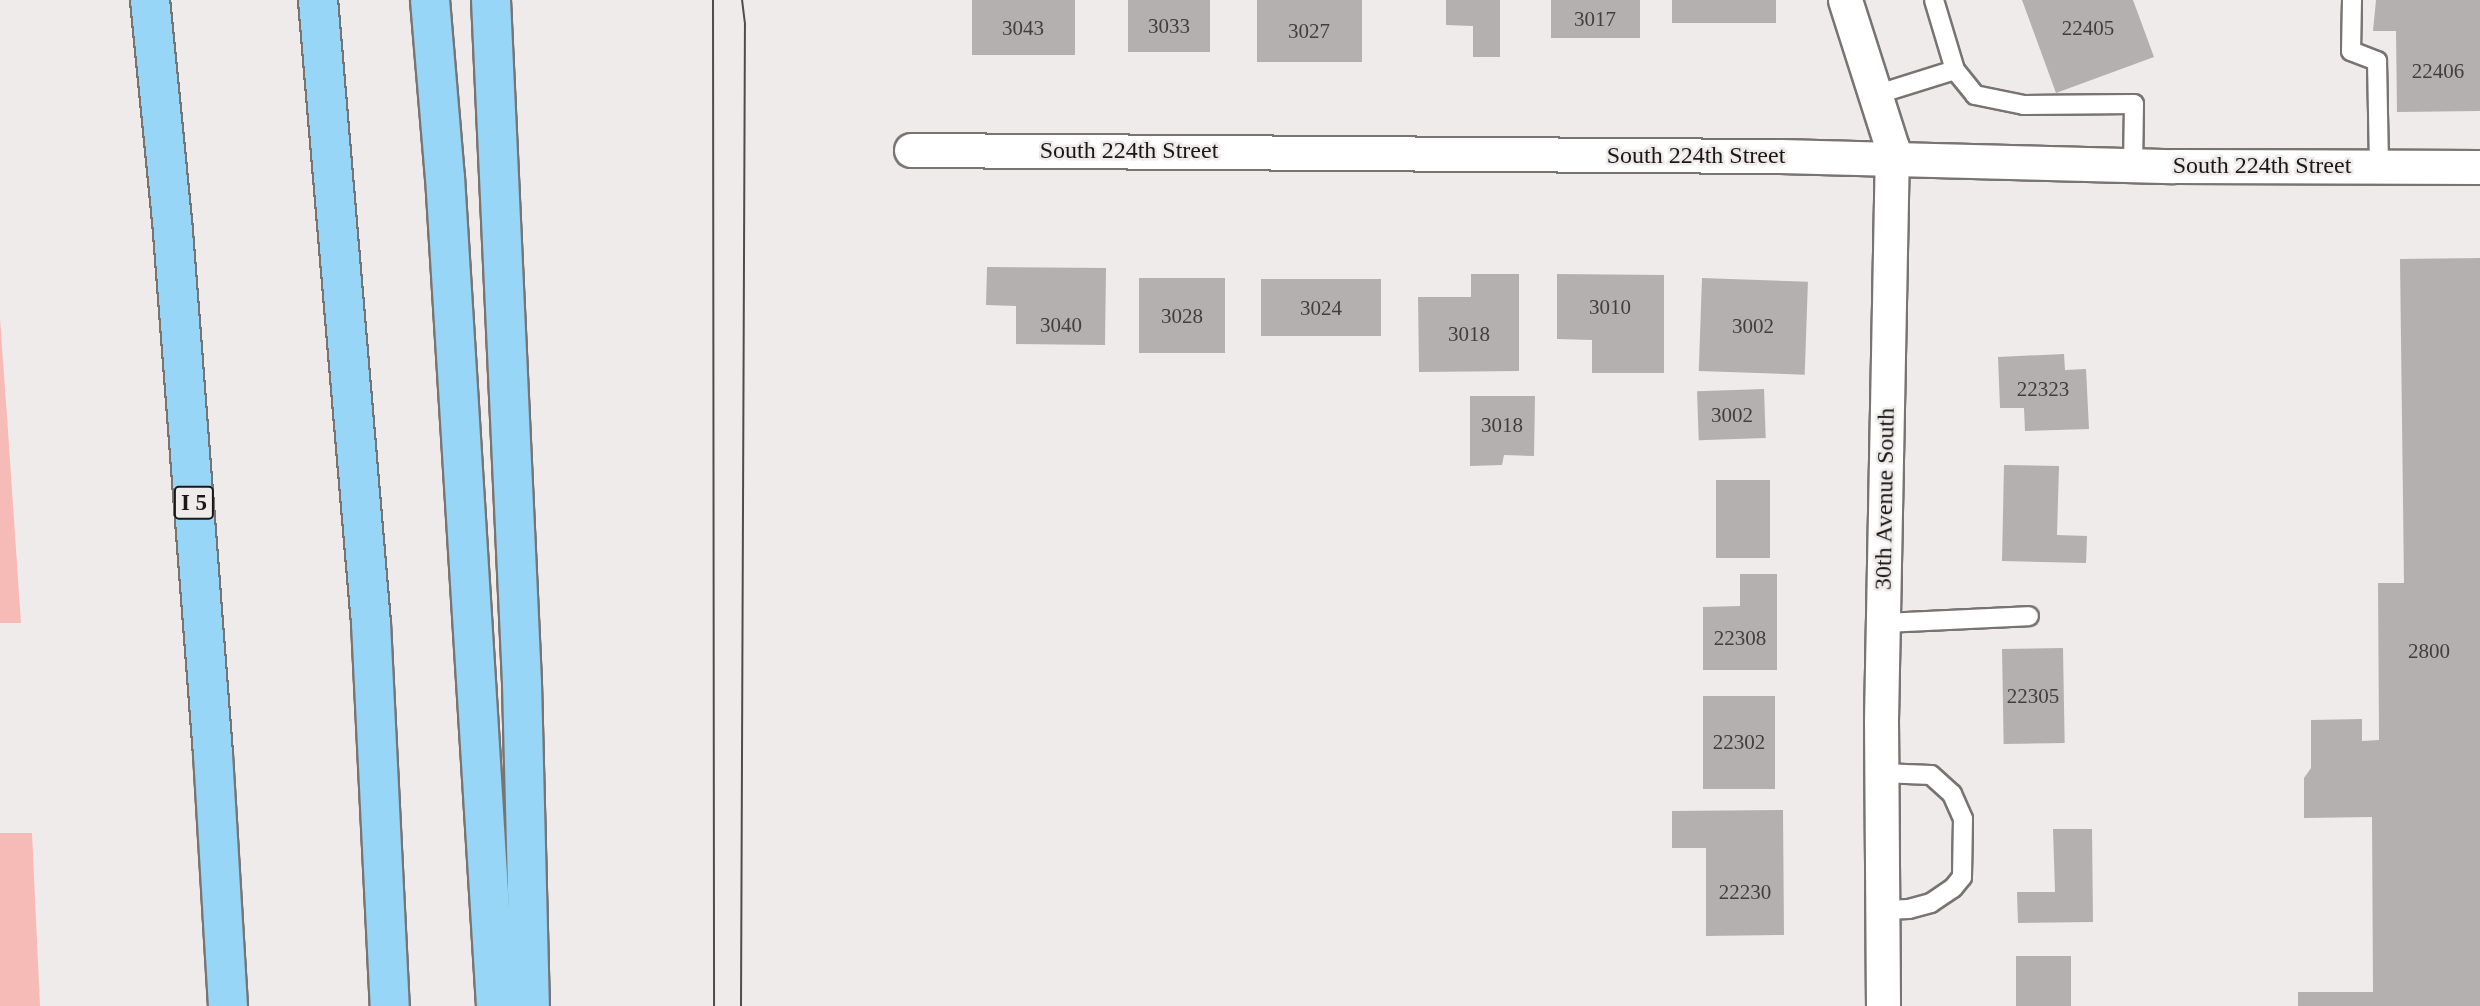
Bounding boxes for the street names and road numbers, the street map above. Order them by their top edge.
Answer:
street label: South 224th Street [1040,137,1218,165]
street label: South 224th Street [1607,142,1785,170]
street label: South 224th Street [2173,152,2351,180]
street label: 30th Avenue South [1869,407,1901,591]
road number: I 5 [173,484,215,523]

